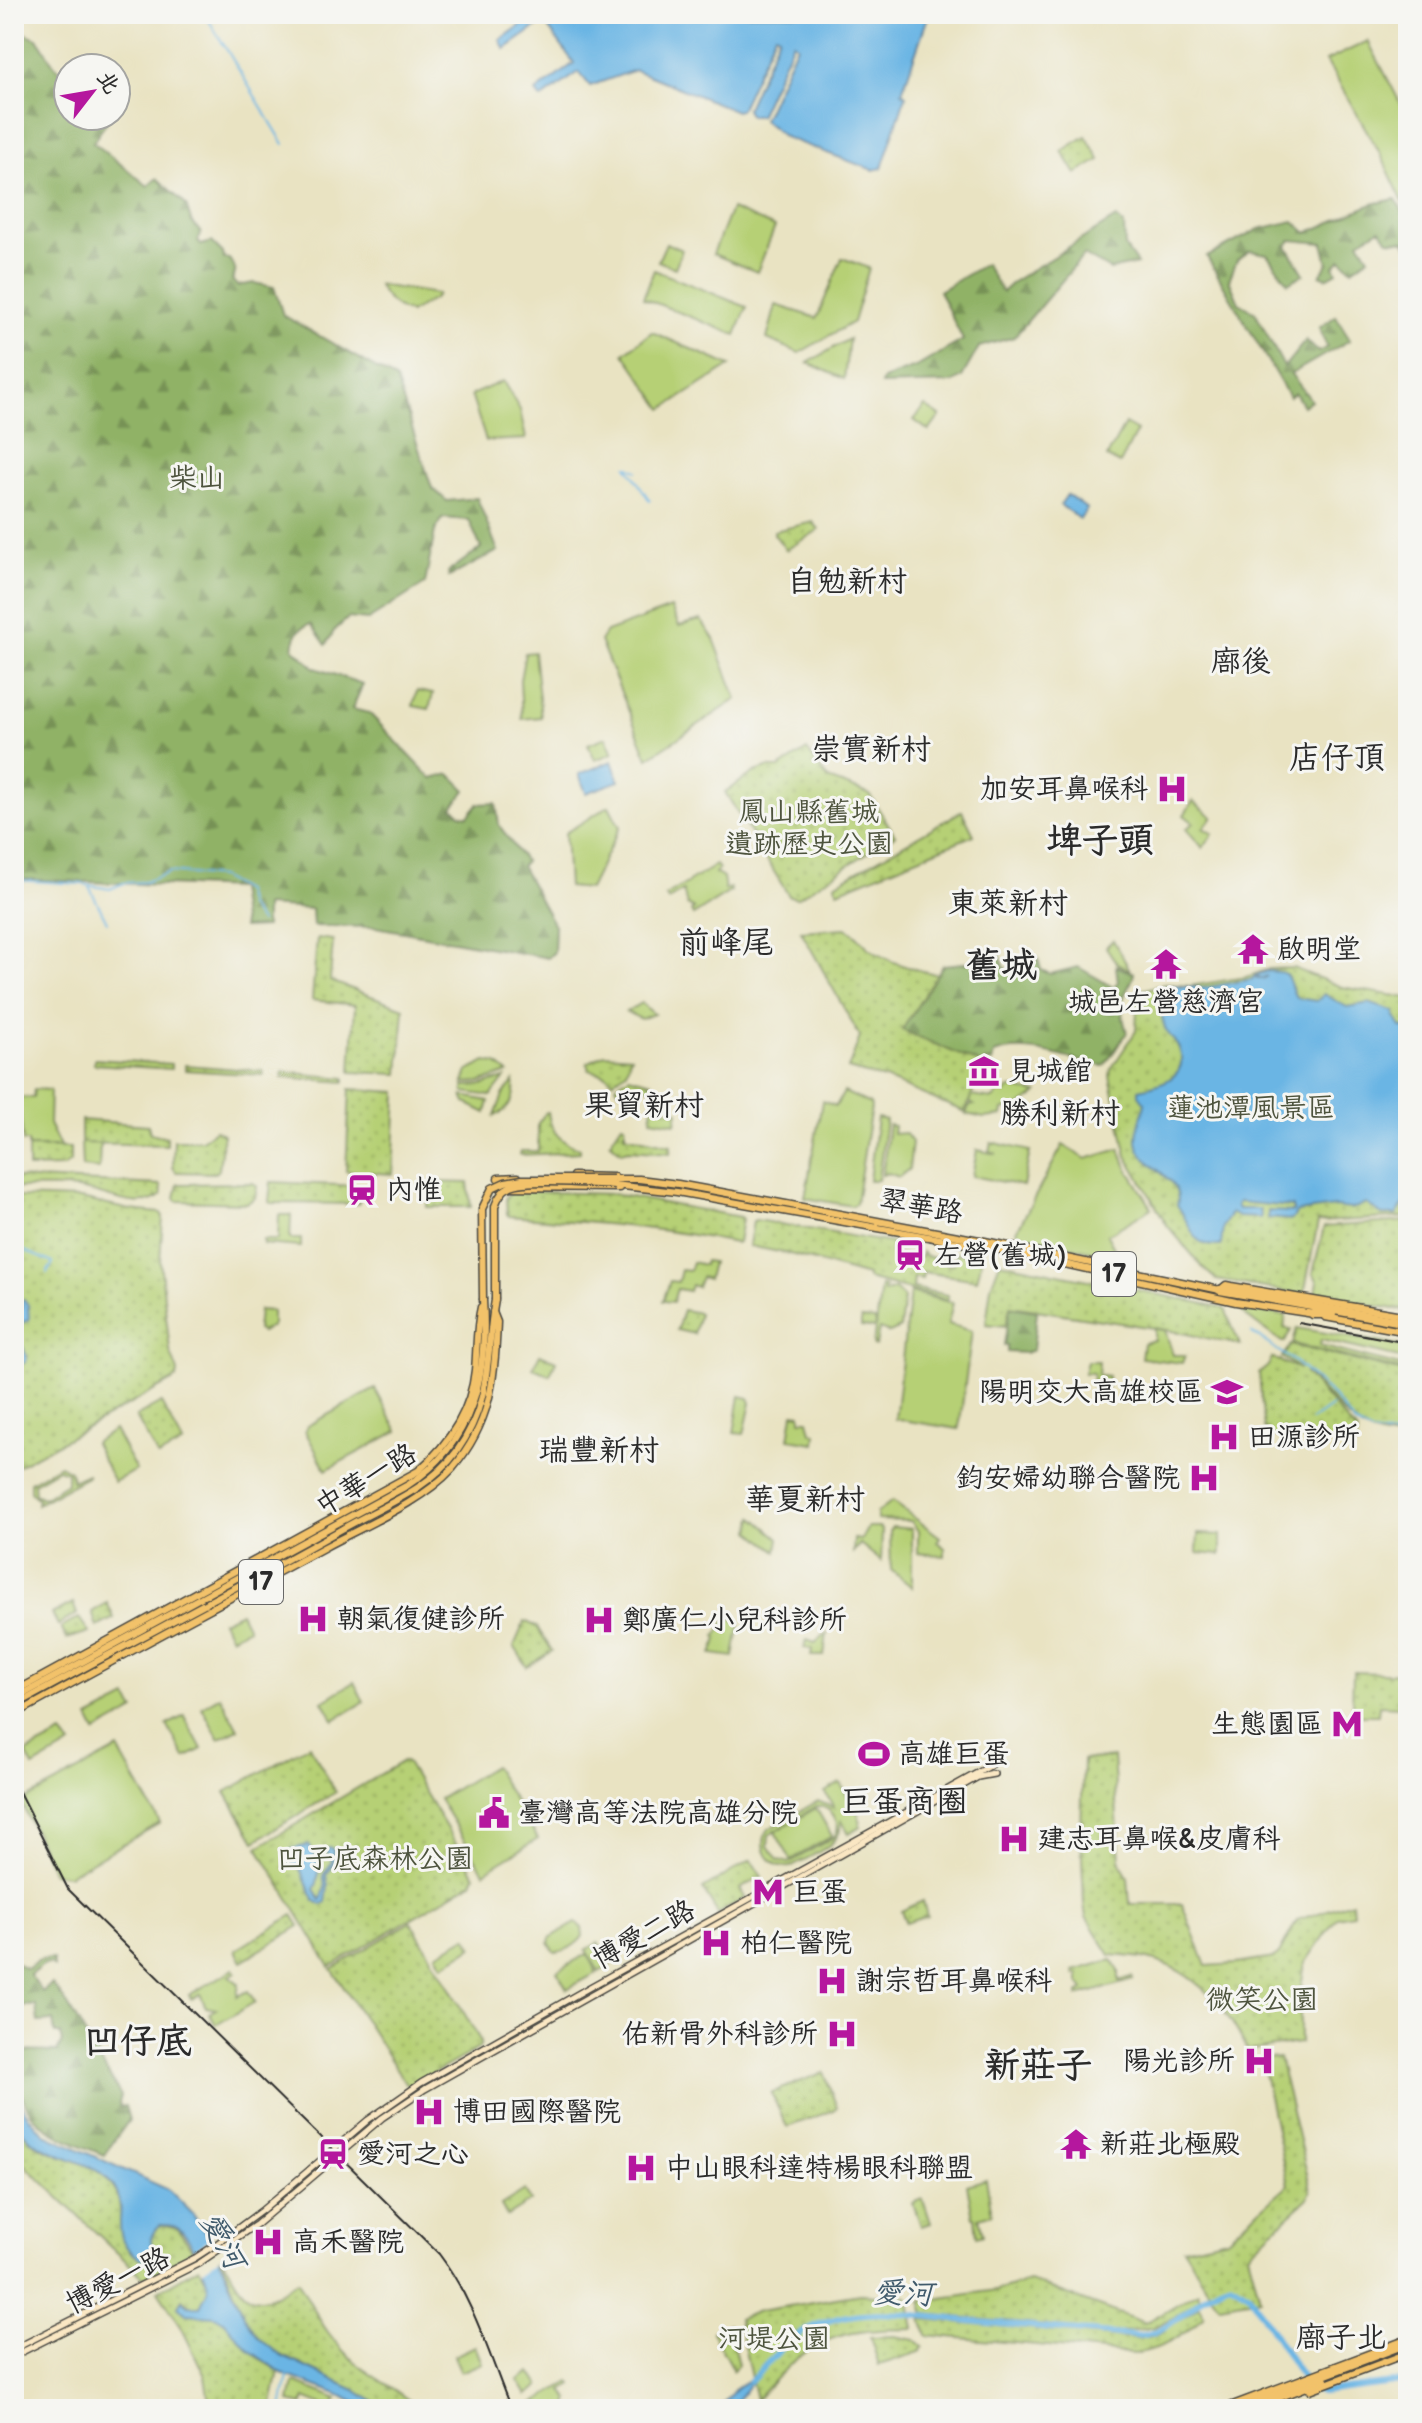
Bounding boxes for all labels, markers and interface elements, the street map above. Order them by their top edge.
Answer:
north arrow [52,52,132,132]
text: 北 [91,66,125,99]
park label: 柴山 [169,462,225,495]
district label: 自勉新村 [787,564,907,600]
district label: 廍後 [1211,644,1271,680]
district label: 崇實新村 [811,732,931,768]
district label: 店仔頂 [1289,739,1385,778]
hospital icon: 加安耳鼻喉科 [1155,772,1189,806]
place label: 加安耳鼻喉科 [980,773,1148,806]
park label: 鳳山縣舊城 遺跡歷史公園 [725,796,893,861]
district label: 埤子頭 [1046,820,1154,863]
district label: 東萊新村 [948,886,1068,922]
district label: 前峰尾 [678,924,774,963]
temple icon: 啟明堂 [1236,932,1270,966]
place label: 啟明堂 [1277,933,1361,966]
district label: 舊城 [965,945,1037,988]
temple icon: 城邑左營慈濟宮 [1149,947,1183,981]
place label: 城邑左營慈濟宮 [1068,986,1264,1019]
museum icon: 見城館 [967,1054,1001,1088]
place label: 見城館 [1008,1055,1092,1088]
district label: 果貿新村 [584,1088,704,1124]
park label: 蓮池潭風景區 [1167,1092,1335,1125]
district label: 勝利新村 [1000,1096,1120,1132]
station icon: 內惟 [345,1173,379,1207]
place label: 內惟 [386,1174,442,1207]
street label: 翠華路 [877,1183,965,1231]
station icon: 左營(舊城) [893,1238,927,1272]
place label: 左營(舊城) [934,1239,1066,1272]
road number: 17 [1092,1252,1136,1296]
school or university icon: 陽明交大高雄校區 [1210,1375,1244,1409]
place label: 陽明交大高雄校區 [979,1376,1203,1409]
hospital icon: 田源診所 [1207,1420,1241,1454]
place label: 田源診所 [1248,1421,1360,1454]
district label: 瑞豐新村 [539,1433,659,1469]
street label: 中華一路 [309,1437,423,1523]
hospital icon: 鈞安婦幼聯合醫院 [1187,1461,1221,1495]
place label: 鈞安婦幼聯合醫院 [956,1462,1180,1495]
district label: 華夏新村 [745,1482,865,1518]
road number: 17 [239,1560,283,1604]
hospital icon: 朝氣復健診所 [296,1602,330,1636]
place label: 朝氣復健診所 [337,1603,505,1636]
hospital icon: 鄭廣仁小兒科診所 [582,1603,616,1637]
place label: 鄭廣仁小兒科診所 [623,1604,847,1637]
metro station icon: 生態園區 [1330,1707,1364,1741]
place label: 生態園區 [1211,1708,1323,1741]
sports icon: 高雄巨蛋 [857,1737,891,1771]
place label: 高雄巨蛋 [898,1738,1010,1771]
district label: 巨蛋商圈 [840,1783,968,1822]
public building icon: 臺灣高等法院高雄分院 [477,1796,511,1830]
place label: 臺灣高等法院高雄分院 [518,1797,798,1830]
hospital icon: 建志耳鼻喉&皮膚科 [997,1822,1031,1856]
place label: 建志耳鼻喉&皮膚科 [1038,1823,1281,1856]
park label: 凹子底森林公園 [277,1843,473,1876]
metro station icon: 巨蛋 [751,1875,785,1909]
place label: 巨蛋 [792,1876,848,1909]
street label: 博愛二路 [587,1893,701,1977]
hospital icon: 柏仁醫院 [699,1926,733,1960]
place label: 柏仁醫院 [740,1927,852,1960]
hospital icon: 謝宗哲耳鼻喉科 [815,1964,849,1998]
place label: 謝宗哲耳鼻喉科 [856,1965,1052,1998]
park label: 微笑公園 [1206,1984,1318,2017]
hospital icon: 佑新骨外科診所 [825,2017,859,2051]
place label: 佑新骨外科診所 [622,2018,818,2051]
district label: 凹仔底 [84,2021,192,2064]
hospital icon: 陽光診所 [1242,2044,1276,2078]
district label: 新莊子 [984,2045,1092,2088]
place label: 陽光診所 [1123,2045,1235,2078]
hospital icon: 博田國際醫院 [412,2095,446,2129]
place label: 博田國際醫院 [453,2096,621,2129]
temple icon: 新莊北極殿 [1059,2127,1093,2161]
place label: 新莊北極殿 [1100,2128,1240,2161]
station icon: 愛河之心 [316,2137,350,2171]
place label: 愛河之心 [357,2138,469,2171]
hospital icon: 中山眼科達特楊眼科聯盟 [624,2151,658,2185]
place label: 中山眼科達特楊眼科聯盟 [665,2152,973,2185]
water label: 愛河 [192,2206,255,2280]
hospital icon: 高禾醫院 [251,2225,285,2259]
place label: 高禾醫院 [292,2226,404,2259]
street label: 博愛一路 [61,2241,175,2321]
water label: 愛河 [872,2275,939,2313]
district label: 廍子北 [1296,2320,1386,2356]
park label: 河堤公園 [718,2323,830,2356]

